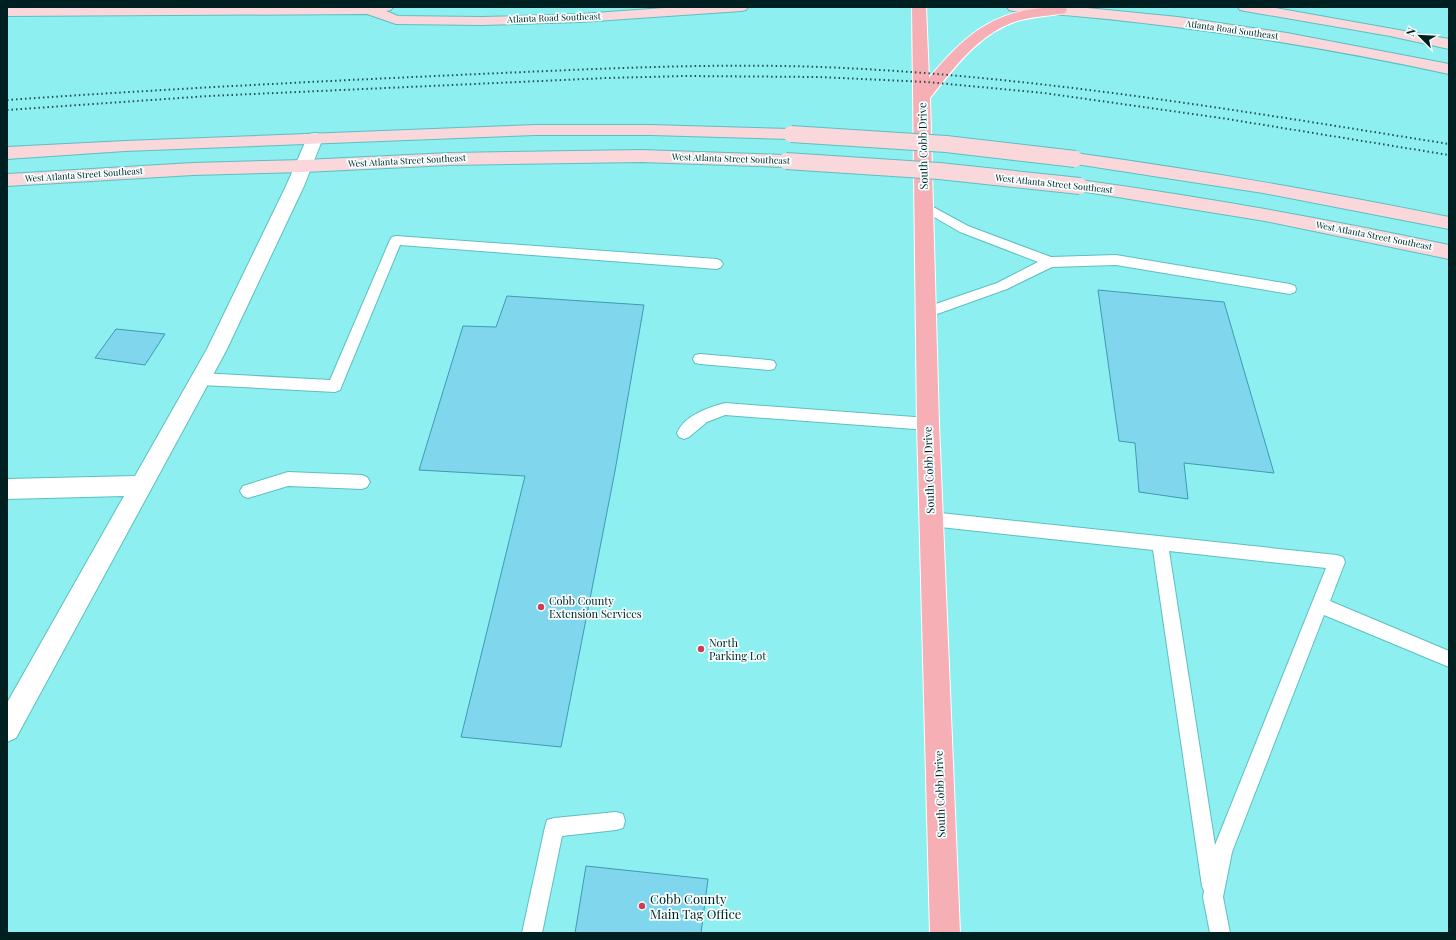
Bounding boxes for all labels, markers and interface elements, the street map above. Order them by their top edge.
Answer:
street label: Atlanta Road Southeast [506,9,602,25]
street label: Atlanta Road Southeast [1184,16,1280,42]
north arrow [1400,16,1440,56]
text: N [1402,25,1419,38]
street label: South Cobb Drive [914,102,931,190]
street label: West Atlanta Street Southeast [671,150,791,166]
street label: West Atlanta Street Southeast [347,151,467,169]
street label: West Atlanta Street Southeast [24,164,144,184]
street label: West Atlanta Street Southeast [994,171,1114,195]
street label: West Atlanta Street Southeast [1314,218,1434,252]
street label: South Cobb Drive [919,426,938,514]
place label: Cobb County Extension Services [549,593,642,621]
marker: Cobb County Extension Services [536,602,546,612]
place label: North Parking Lot [709,635,766,663]
marker: North Parking Lot [696,644,706,654]
street label: South Cobb Drive [930,750,949,838]
place label: Cobb County Main Tag Office [650,890,742,922]
marker: Cobb County Main Tag Office [637,901,647,911]

